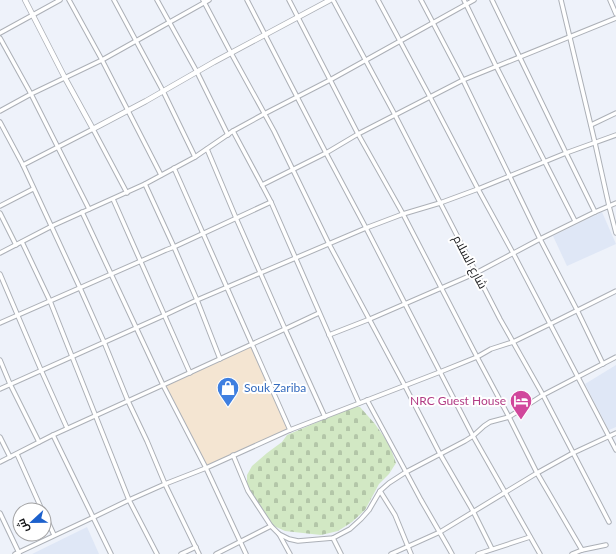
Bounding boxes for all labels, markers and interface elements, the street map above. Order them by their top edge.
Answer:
street label: شارع السلام [449,232,491,292]
shop icon: Souk Zariba [215,375,241,408]
place label: Souk Zariba [244,380,306,395]
hotel icon: NRC Guest House [508,388,534,421]
place label: NRC Guest House [410,393,506,408]
north arrow [12,502,52,542]
text: ش [14,517,32,535]

